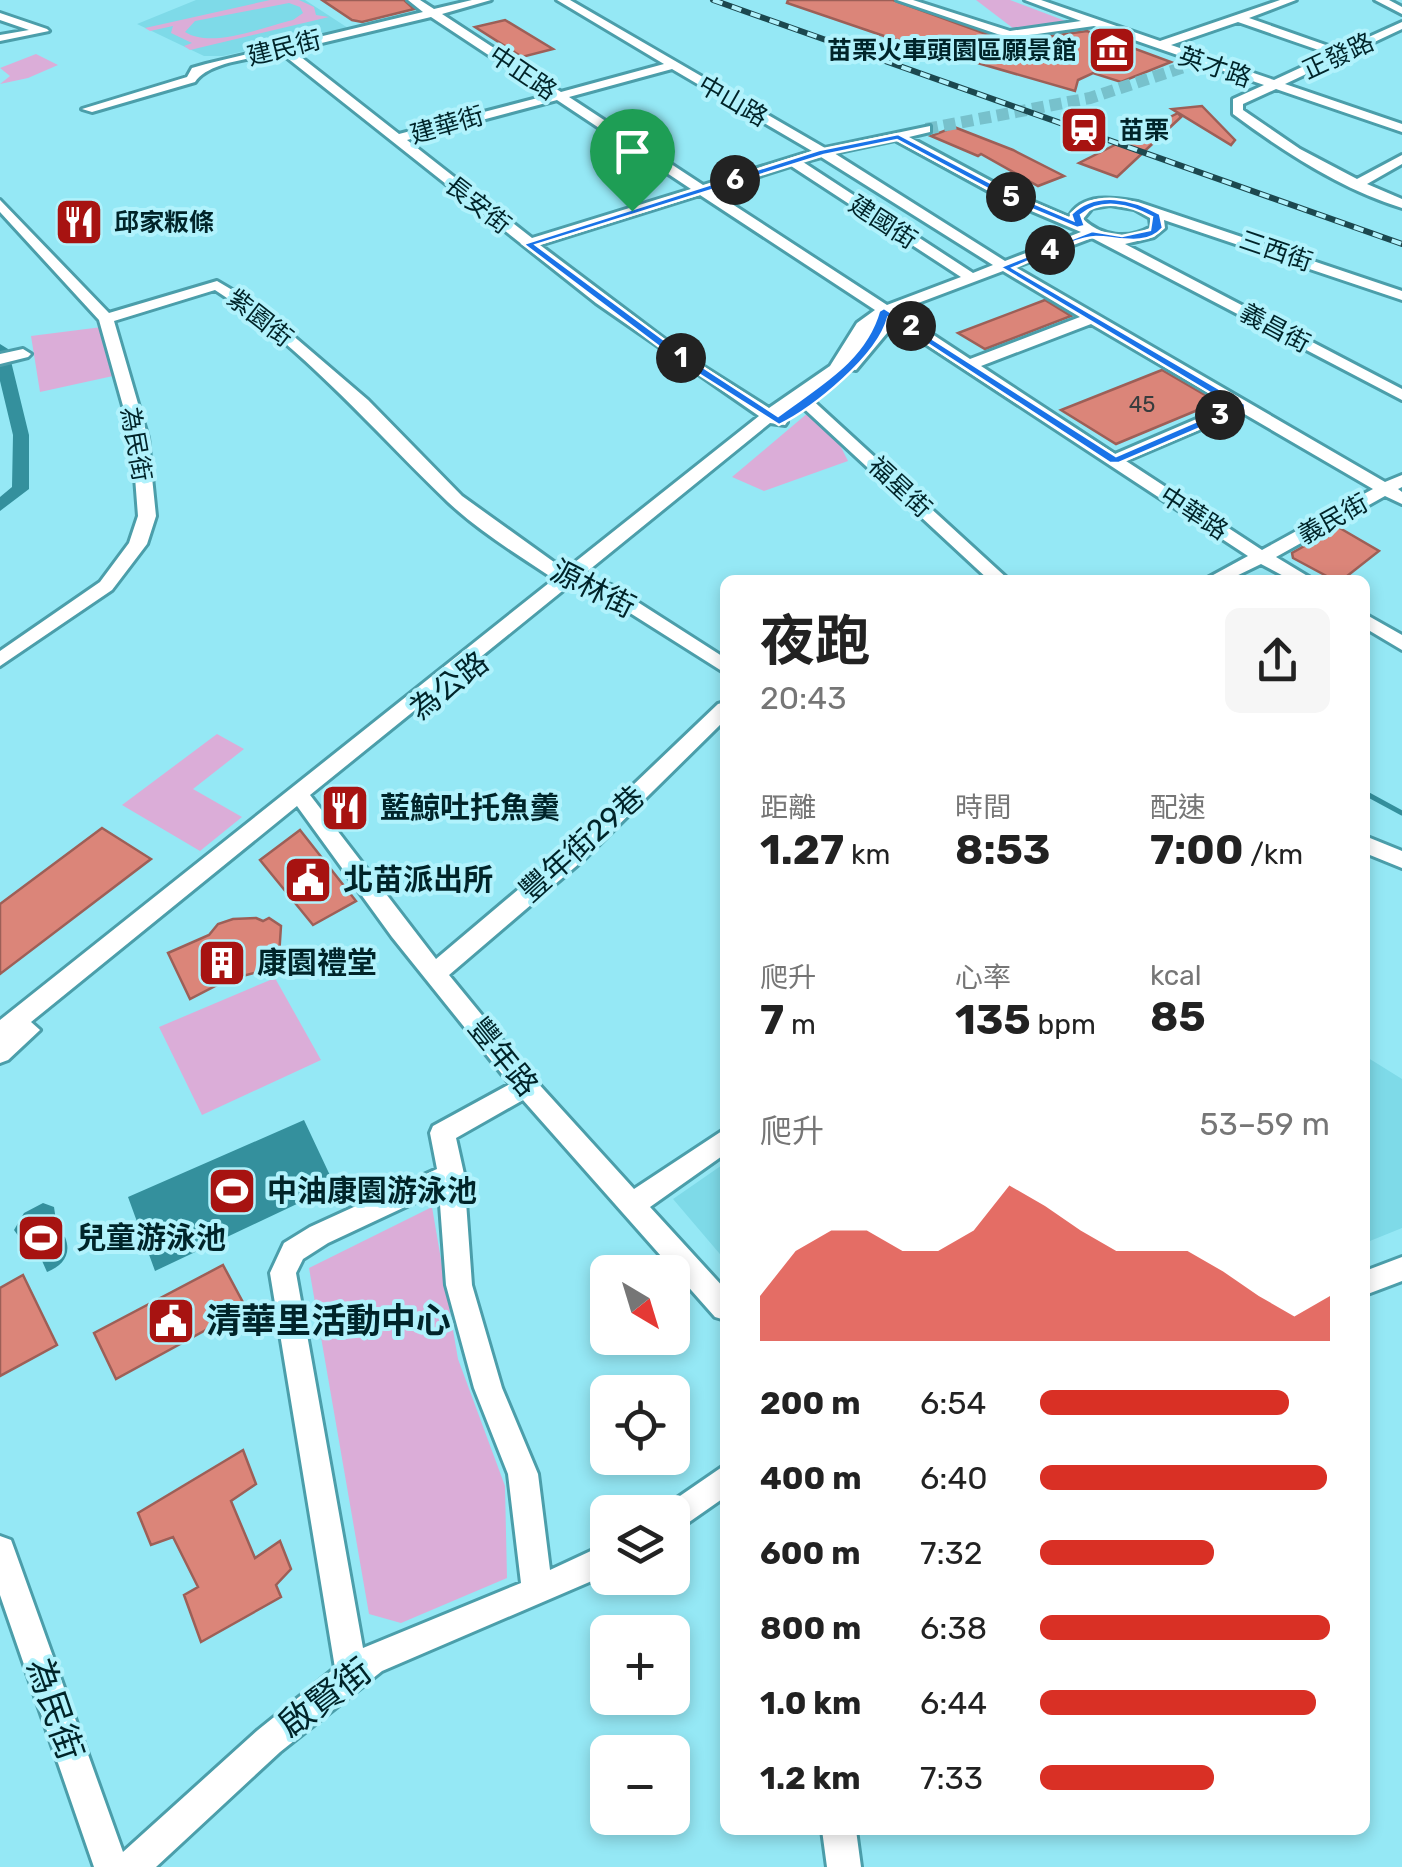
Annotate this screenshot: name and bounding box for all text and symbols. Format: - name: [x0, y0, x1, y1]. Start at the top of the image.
- museum icon: 苗栗火車頭園區願景館: [1086, 24, 1138, 76]
- street label: 建民街: [244, 25, 324, 71]
- street label: 正發路: [1298, 27, 1378, 85]
- place label: 苗栗火車頭園區願景館: [827, 36, 1077, 65]
- street label: 中正路: [484, 40, 562, 106]
- street label: 英才路: [1175, 41, 1255, 93]
- street label: 中山路: [693, 70, 773, 132]
- street label: 建華街: [407, 101, 487, 149]
- station icon: 苗栗: [1058, 104, 1110, 156]
- pin: [590, 109, 675, 212]
- place label: 苗栗: [1119, 116, 1169, 145]
- icon: arrive: [605, 124, 660, 179]
- pin: 6: [710, 155, 760, 205]
- text: 6: [726, 163, 744, 196]
- street label: 長安街: [440, 170, 516, 240]
- pin: 5: [986, 172, 1036, 222]
- text: 5: [1002, 180, 1020, 213]
- street label: 建國街: [844, 189, 922, 255]
- restaurant icon: 邱家粄條: [53, 196, 105, 248]
- place label: 邱家粄條: [114, 208, 214, 237]
- pin: 4: [1025, 225, 1075, 275]
- street label: 三西街: [1236, 225, 1316, 277]
- text: 4: [1040, 233, 1060, 266]
- street label: 紫園街: [222, 283, 298, 353]
- street label: 義昌街: [1235, 298, 1315, 358]
- pin: 2: [886, 301, 936, 351]
- text: 2: [902, 309, 920, 342]
- pin: 1: [656, 333, 706, 383]
- text: 1: [674, 341, 688, 374]
- pin: 3: [1195, 390, 1245, 440]
- house number: 45: [1129, 391, 1155, 418]
- text: 3: [1211, 398, 1229, 431]
- street label: 為民街: [115, 405, 157, 483]
- street label: 福星街: [863, 451, 937, 523]
- street label: 中華路: [1155, 480, 1233, 546]
- street label: 義民街: [1293, 488, 1373, 550]
- street label: 源林街: [545, 553, 641, 625]
- button: share: [1225, 608, 1330, 713]
- text: 夜跑: [760, 609, 870, 674]
- street label: 為公路: [402, 644, 496, 728]
- text: 20:43: [760, 679, 846, 717]
- street label: 豐年街29巷: [512, 779, 652, 909]
- restaurant icon: 藍鯨吐托魚羹: [319, 782, 371, 834]
- place label: 藍鯨吐托魚羹: [380, 790, 560, 826]
- text: 距離: [760, 791, 816, 824]
- text: 時間: [955, 791, 1011, 824]
- text: 配速: [1150, 791, 1206, 824]
- text: 1.27: [760, 825, 844, 875]
- text: 8:53: [955, 825, 1051, 875]
- text: 7:00: [1150, 825, 1243, 875]
- text: km: [844, 838, 890, 871]
- text: /km: [1243, 838, 1303, 871]
- public building icon: 北苗派出所: [282, 854, 334, 906]
- place label: 北苗派出所: [343, 862, 493, 898]
- building icon: 康園禮堂: [196, 937, 248, 989]
- place label: 康園禮堂: [257, 945, 377, 981]
- text: kcal: [1150, 959, 1201, 992]
- text: 爬升: [760, 961, 816, 994]
- text: 心率: [955, 961, 1011, 994]
- text: 85: [1150, 992, 1206, 1042]
- text: 7: [760, 995, 784, 1045]
- text: 135: [955, 995, 1031, 1045]
- text: m: [784, 1008, 816, 1041]
- text: bpm: [1031, 1008, 1096, 1041]
- street label: 豐年路: [461, 1011, 545, 1103]
- text: 53–59 m: [1199, 1105, 1330, 1143]
- text: 爬升: [760, 1112, 824, 1150]
- sports icon: 中油康園游泳池: [206, 1165, 258, 1217]
- place label: 中油康園游泳池: [267, 1173, 477, 1209]
- sports icon: 兒童游泳池: [15, 1212, 67, 1264]
- place label: 兒童游泳池: [76, 1220, 226, 1256]
- north arrow: [590, 1255, 690, 1355]
- map controls: [590, 1255, 690, 1835]
- public building icon: 清華里活動中心: [145, 1295, 197, 1347]
- place label: 清華里活動中心: [206, 1300, 451, 1342]
- button: locate: [590, 1375, 690, 1475]
- text: 200 m: [760, 1384, 860, 1422]
- text: 6:54: [920, 1384, 986, 1422]
- text: 400 m: [760, 1459, 862, 1497]
- text: 6:40: [920, 1459, 988, 1497]
- button: layers: [590, 1495, 690, 1595]
- text: 600 m: [760, 1534, 860, 1572]
- text: 7:32: [920, 1534, 983, 1572]
- text: 800 m: [760, 1609, 861, 1647]
- text: 6:38: [920, 1609, 987, 1647]
- button: +: [590, 1615, 690, 1715]
- street label: 啟賢街: [270, 1650, 380, 1746]
- street label: 為民街: [18, 1653, 92, 1765]
- text: 1.0 km: [760, 1684, 861, 1722]
- text: 6:44: [920, 1684, 987, 1722]
- button: −: [590, 1735, 690, 1835]
- text: 1.2 km: [760, 1759, 861, 1797]
- text: 7:33: [920, 1759, 983, 1797]

